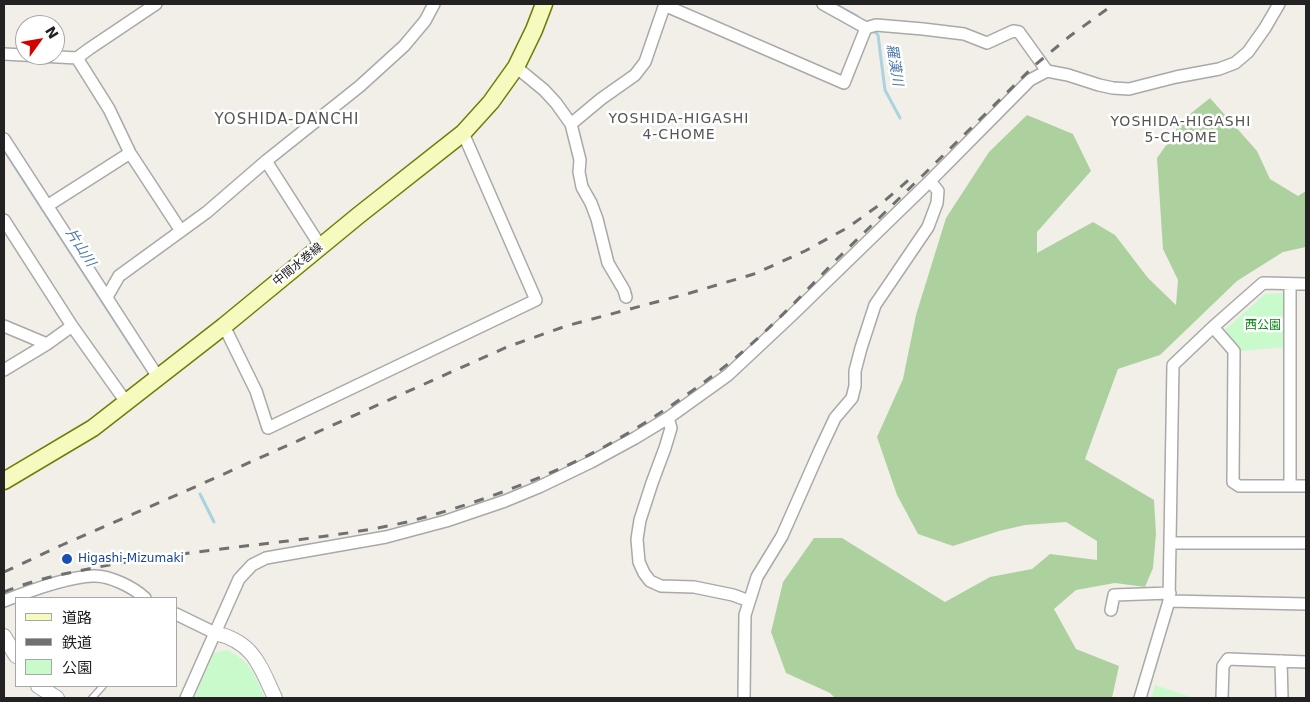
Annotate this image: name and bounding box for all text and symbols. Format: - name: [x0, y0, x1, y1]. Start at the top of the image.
- north arrow: [15, 15, 65, 65]
- text: N: [42, 23, 62, 42]
- water label: 羅漢川: [882, 43, 906, 87]
- district label: YOSHIDA-DANCHI: [213, 111, 361, 129]
- district label: YOSHIDA-HIGASHI 4-CHOME: [607, 111, 751, 144]
- district label: YOSHIDA-HIGASHI 5-CHOME: [1109, 114, 1253, 146]
- water label: 片山川: [62, 226, 98, 270]
- street label: 中間水巻線: [270, 241, 326, 289]
- park label: 西公園: [1245, 319, 1281, 333]
- marker: Higashi-Mizumaki: [60, 552, 74, 566]
- place label: Higashi-Mizumaki: [78, 552, 184, 566]
- legend: [15, 597, 178, 687]
- text: 道路: [62, 609, 92, 627]
- text: 鉄道: [62, 634, 92, 652]
- text: 公園: [62, 659, 92, 677]

